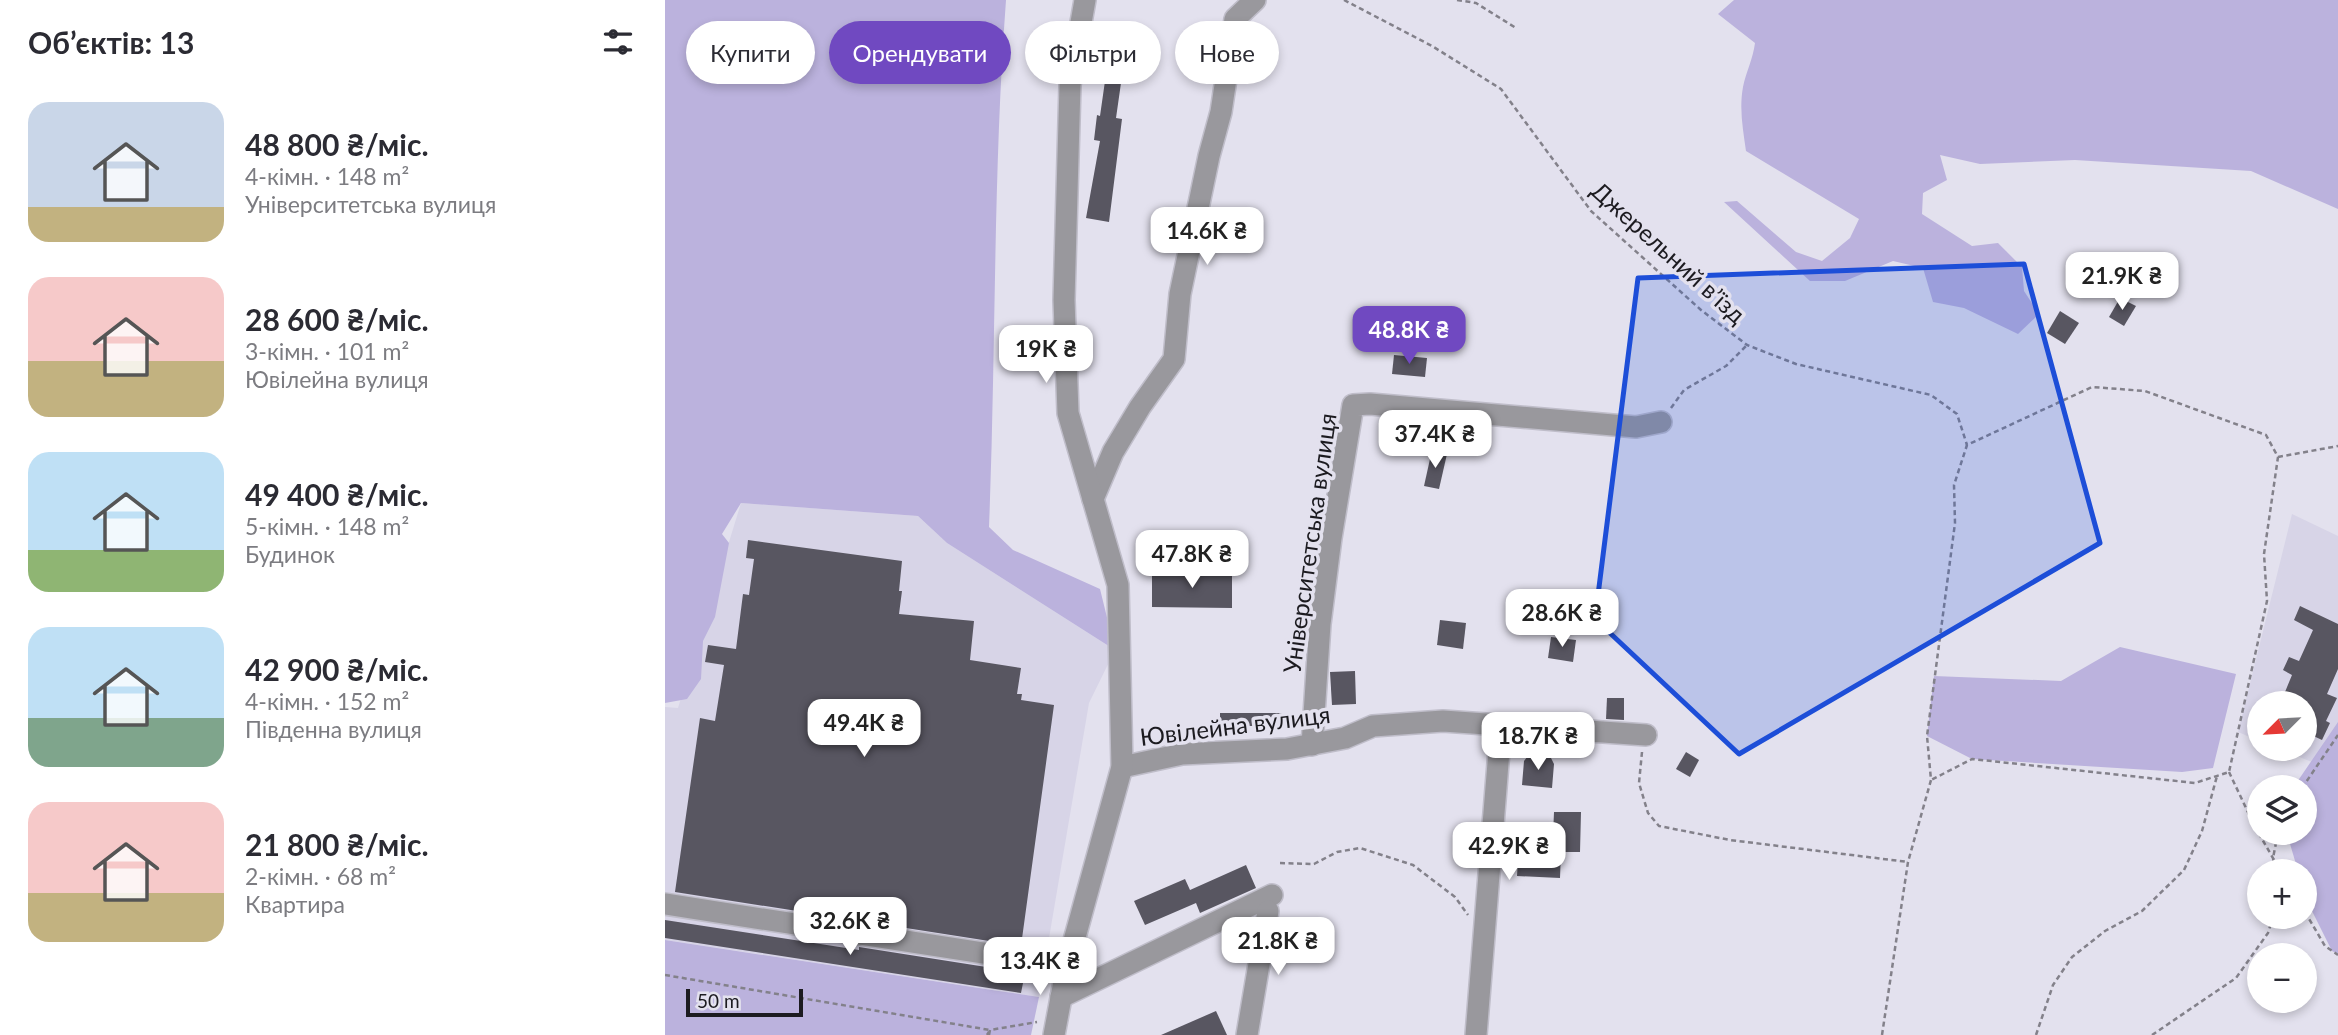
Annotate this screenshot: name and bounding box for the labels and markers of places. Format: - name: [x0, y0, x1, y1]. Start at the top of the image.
- pin: 14.6K ₴: [1142, 208, 1272, 267]
- pin: 21.9K ₴: [2057, 252, 2187, 312]
- pin: 48.8K ₴: [1344, 306, 1474, 366]
- pin: 19K ₴: [997, 326, 1095, 385]
- pin: 37.4K ₴: [1370, 410, 1500, 470]
- pin: 47.8K ₴: [1127, 530, 1257, 590]
- pin: 28.6K ₴: [1497, 590, 1627, 649]
- pin: 49.4K ₴: [799, 700, 929, 759]
- pin: 18.7K ₴: [1473, 712, 1603, 772]
- pin: 42.9K ₴: [1444, 822, 1574, 882]
- pin: 32.6K ₴: [785, 898, 915, 957]
- pin: 21.8K ₴: [1213, 918, 1343, 977]
- pin: 13.4K ₴: [975, 937, 1105, 997]

